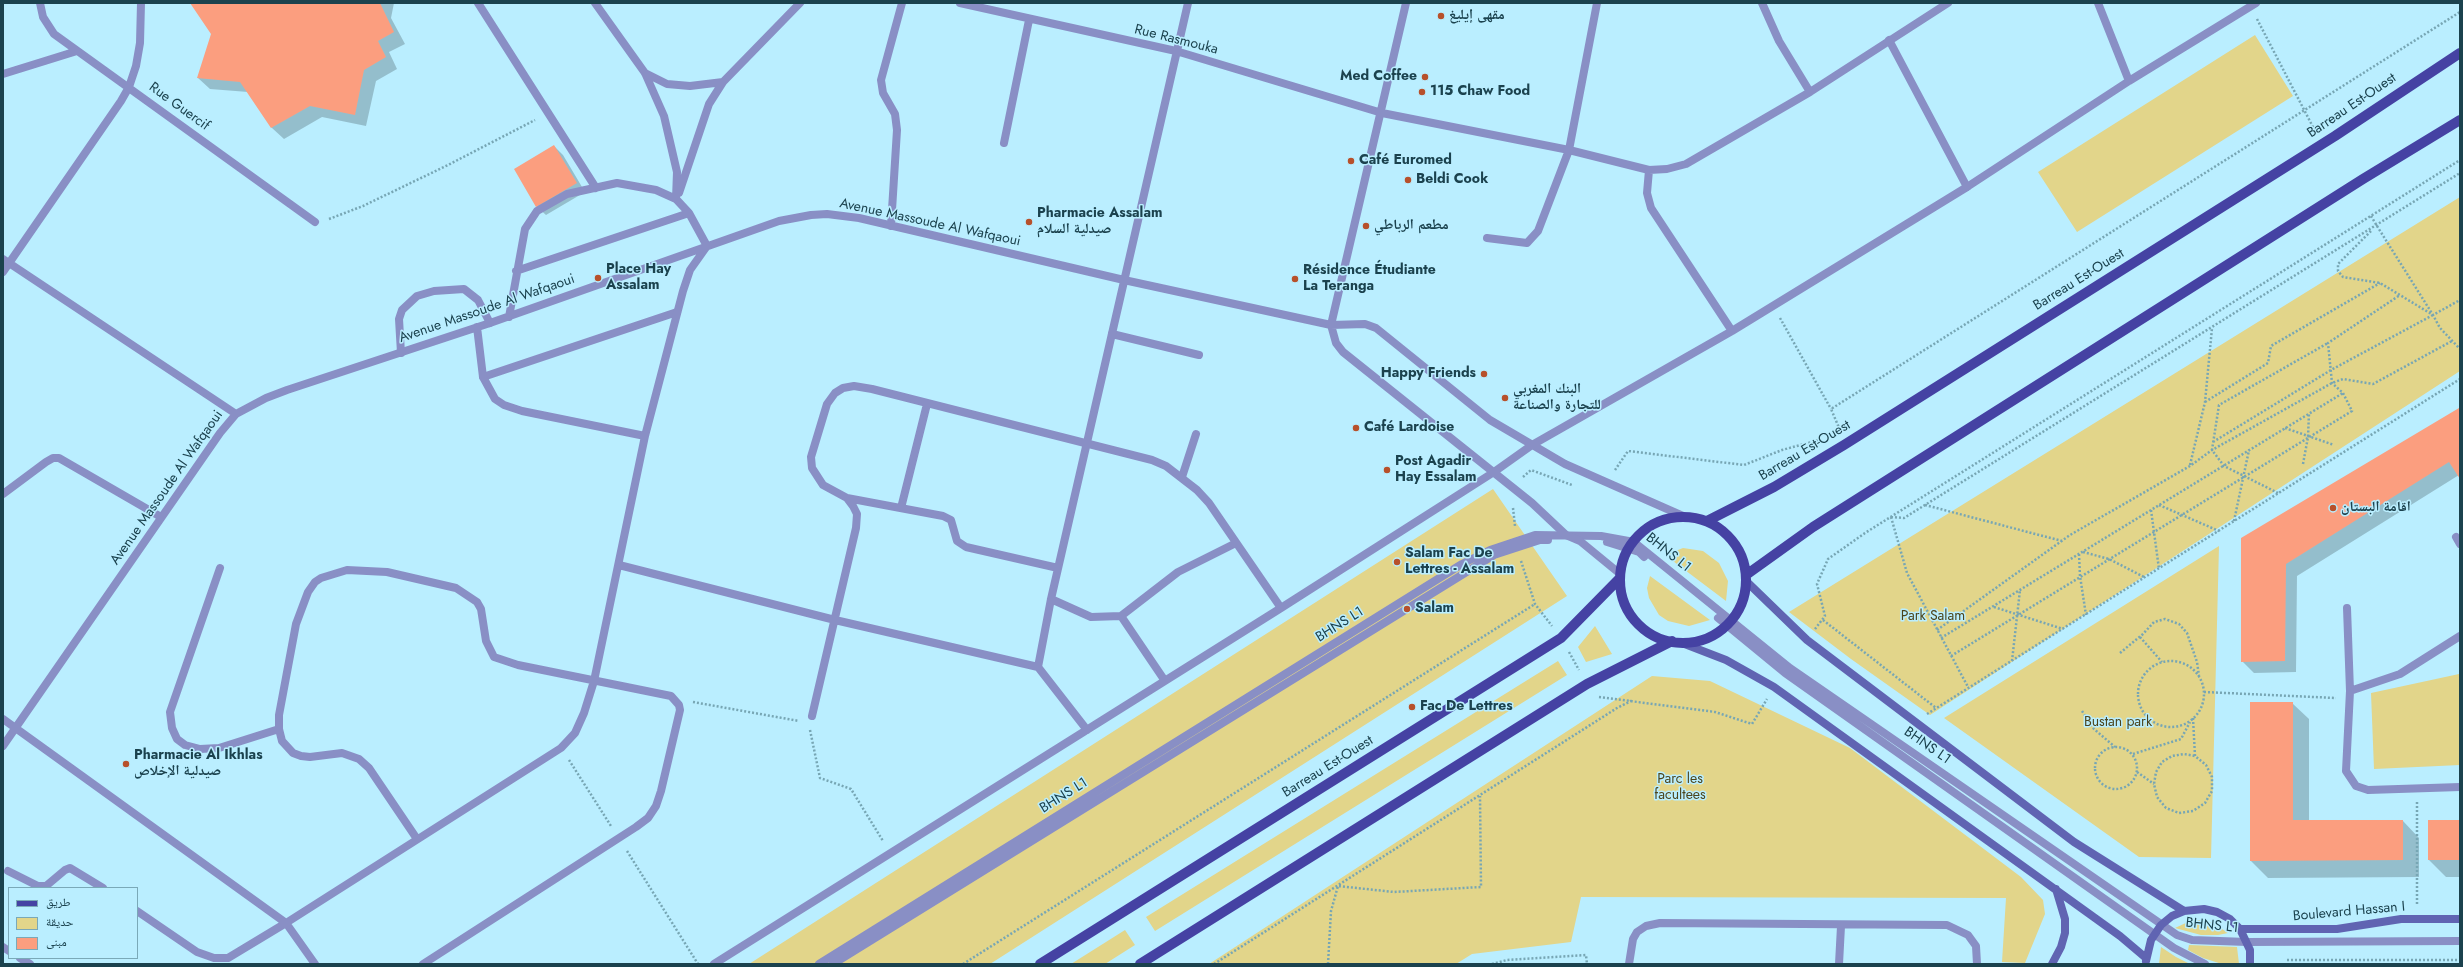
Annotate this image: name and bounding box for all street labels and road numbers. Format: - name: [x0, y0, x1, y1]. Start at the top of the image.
- street label: Rue Rasmouka: [1132, 21, 1220, 59]
- street label: Barreau Est-Ouest: [2304, 70, 2400, 142]
- street label: Rue Guercif: [145, 79, 213, 135]
- street label: Avenue Massoude Al Wafqaoui: [838, 196, 1022, 250]
- street label: Barreau Est-Ouest: [2031, 245, 2127, 315]
- street label: Avenue Massoude Al Wafqaoui: [397, 271, 577, 347]
- street label: Avenue Massoude Al Wafqaoui: [107, 408, 227, 568]
- street label: Barreau Est-Ouest: [1756, 417, 1854, 485]
- street label: BHNS L1: [1642, 530, 1694, 576]
- street label: BHNS L1: [1313, 604, 1367, 646]
- street label: BHNS L1: [1900, 724, 1954, 768]
- street label: Barreau Est-Ouest: [1280, 732, 1376, 802]
- street label: BHNS L1: [1037, 775, 1091, 817]
- street label: Boulevard Hassan I: [2292, 899, 2406, 925]
- street label: BHNS L1: [2185, 915, 2239, 937]

